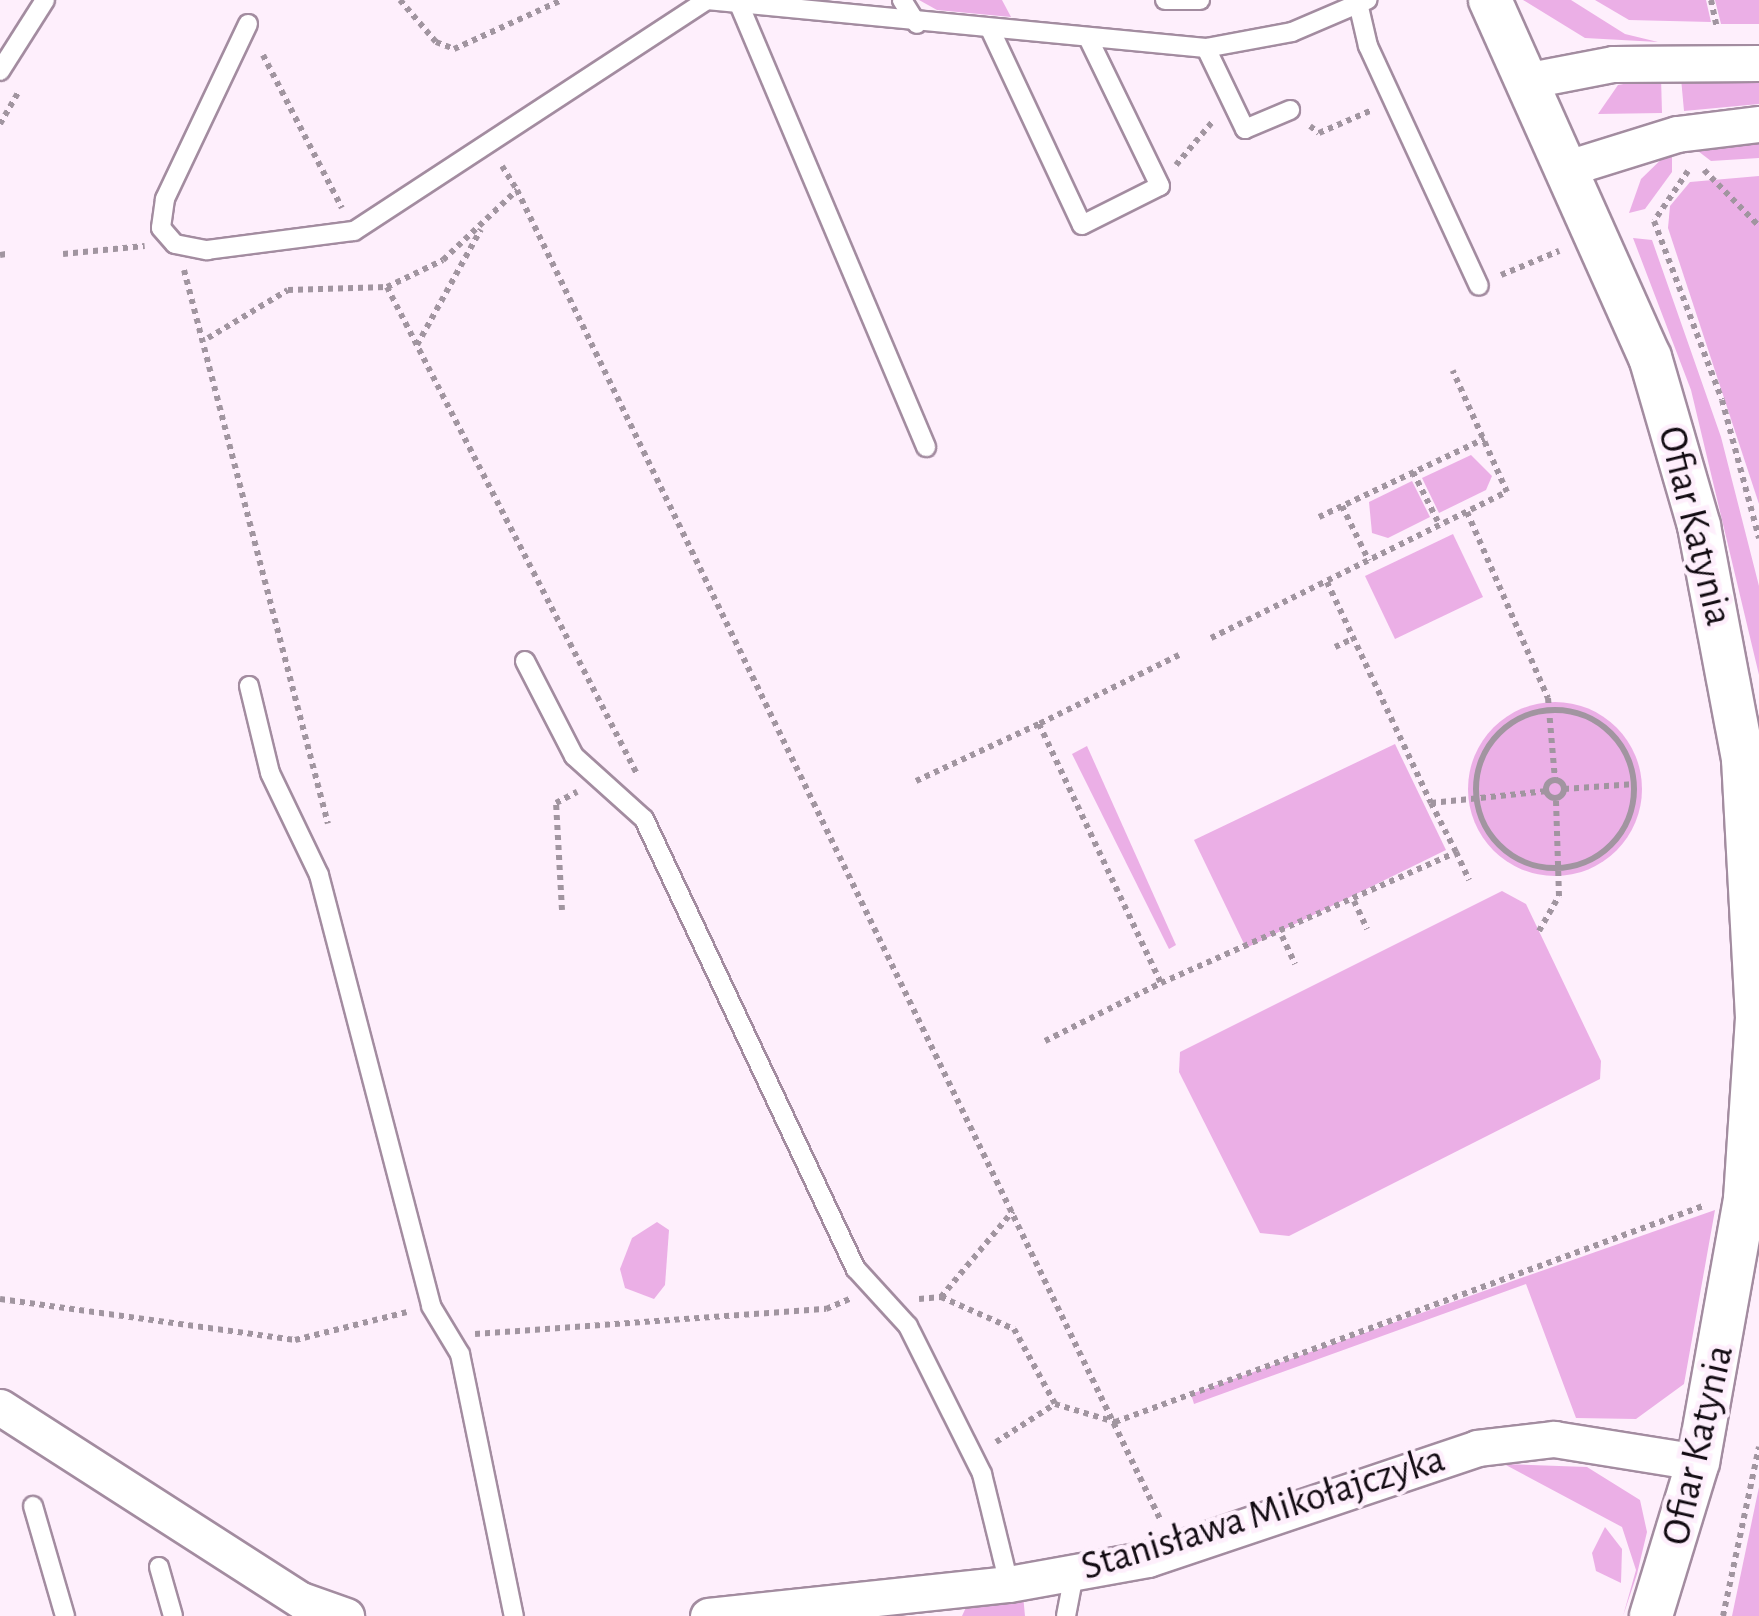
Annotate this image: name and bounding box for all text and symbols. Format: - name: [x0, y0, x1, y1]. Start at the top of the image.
- street label: Ofiar Katynia: [1647, 421, 1743, 631]
- street label: Ofiar Katynia: [1652, 1340, 1744, 1550]
- street label: Stanisława Mikołajczyka: [1076, 1435, 1450, 1591]

